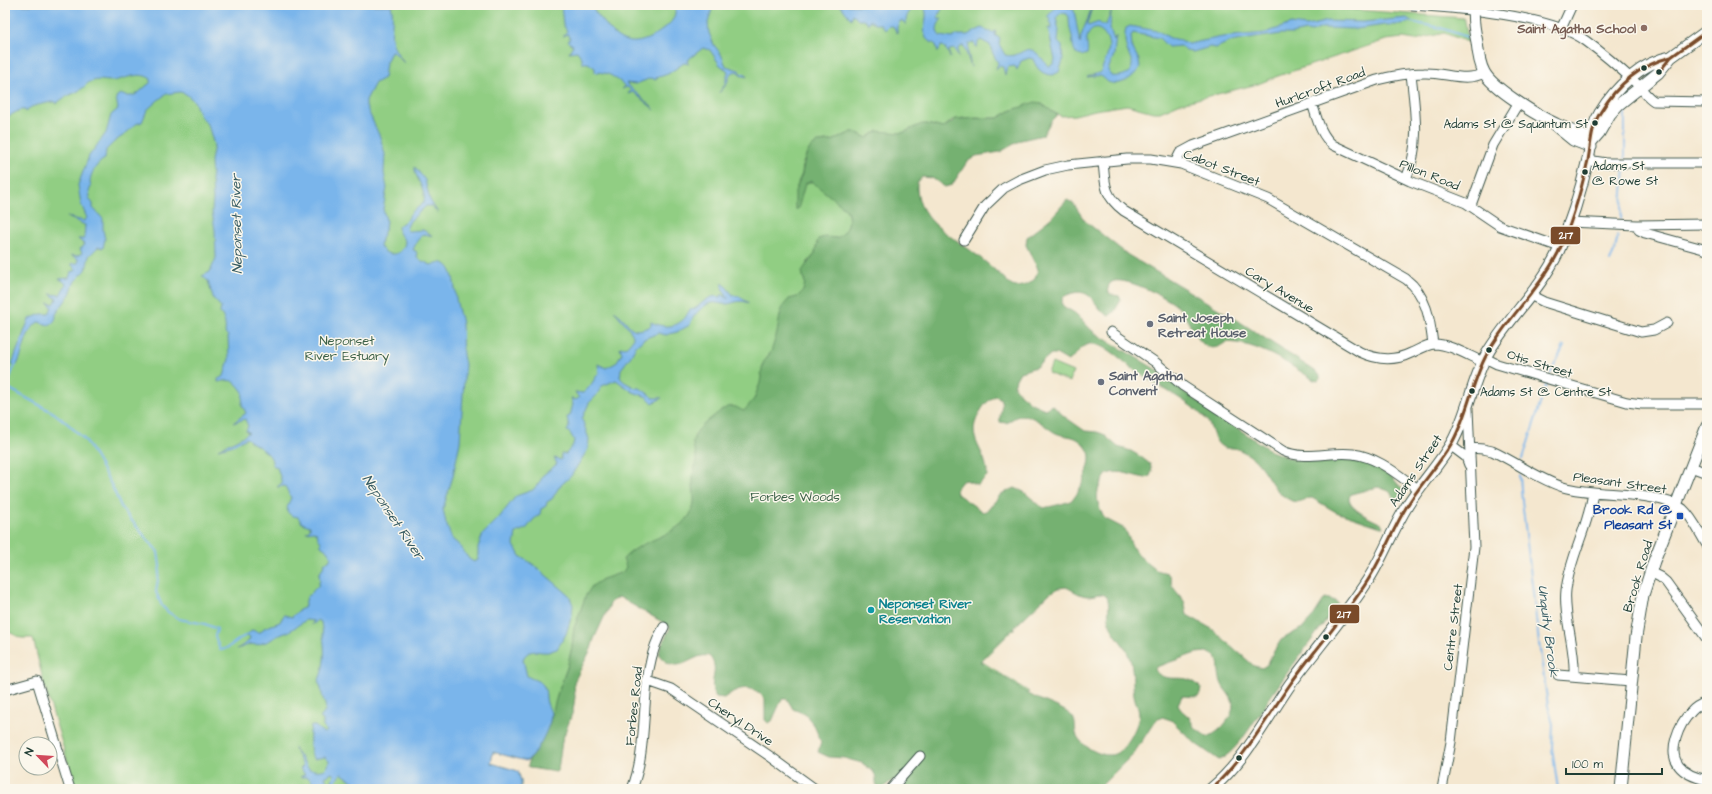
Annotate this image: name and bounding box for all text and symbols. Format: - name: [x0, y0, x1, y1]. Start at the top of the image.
- place label: Saint Agatha School: [1516, 20, 1636, 40]
- marker: Saint Agatha School: [1639, 23, 1649, 33]
- street label: Hurlcroft Road: [1273, 63, 1368, 113]
- unlabelled marker: [1639, 63, 1649, 73]
- unlabelled marker: [1654, 67, 1664, 77]
- place label: Adams St @ Squantum St: [1443, 116, 1588, 133]
- marker: Adams St @ Squantum St: [1590, 118, 1600, 128]
- street label: Cabot Street: [1181, 145, 1263, 191]
- street label: Pillon Road: [1397, 155, 1463, 195]
- place label: Adams St @ Rowe St: [1592, 158, 1658, 190]
- marker: Adams St @ Rowe St: [1580, 167, 1590, 177]
- water label: Neponset River: [226, 173, 248, 274]
- line badge: 217: [1550, 226, 1581, 245]
- text: 217: [1558, 228, 1573, 243]
- street label: Cary Avenue: [1241, 262, 1317, 318]
- place label: Saint Joseph Retreat House: [1157, 309, 1246, 342]
- marker: Saint Joseph Retreat House: [1145, 319, 1155, 329]
- park label: Neponset River Estuary: [305, 332, 389, 366]
- unlabelled marker: [1484, 345, 1494, 355]
- street label: Otis Street: [1505, 345, 1575, 383]
- place label: Saint Agatha Convent: [1108, 367, 1183, 400]
- marker: Saint Agatha Convent: [1096, 377, 1106, 387]
- place label: Adams St @ Centre St: [1480, 384, 1611, 401]
- marker: Adams St @ Centre St: [1467, 386, 1477, 396]
- street label: Adams Street: [1385, 430, 1447, 510]
- street label: Pleasant Street: [1572, 468, 1668, 499]
- water label: Neponset River: [357, 471, 430, 565]
- park label: Forbes Woods: [750, 488, 840, 506]
- place label: Brook Rd @ Pleasant St: [1593, 501, 1673, 534]
- marker: Brook Rd @ Pleasant St: [1675, 511, 1685, 521]
- street label: Brook Road: [1619, 538, 1657, 614]
- street label: Centre Street: [1439, 582, 1467, 672]
- water label: Unquity Brook: [1532, 584, 1564, 679]
- place label: Neponset River Reservation: [879, 595, 972, 628]
- line badge: 217: [1329, 604, 1360, 624]
- marker: Neponset River Reservation: [866, 605, 876, 615]
- text: 217: [1336, 607, 1351, 622]
- unlabelled marker: [1321, 632, 1331, 642]
- street label: Forbes Road: [621, 665, 647, 747]
- street label: Cheryl Drive: [704, 693, 777, 751]
- north arrow: [18, 736, 58, 776]
- text: N: [21, 746, 38, 758]
- scale bar: [1566, 750, 1662, 776]
- unlabelled marker: [1234, 753, 1244, 763]
- text: 100 m: [1572, 756, 1603, 773]

